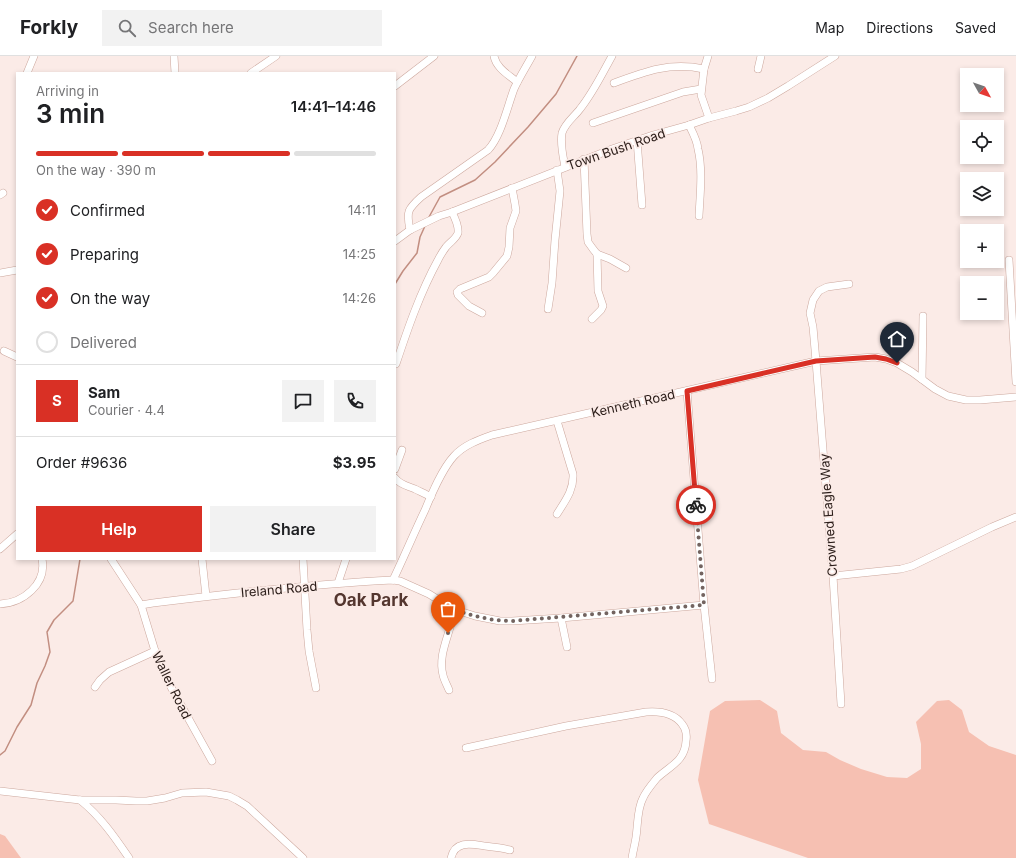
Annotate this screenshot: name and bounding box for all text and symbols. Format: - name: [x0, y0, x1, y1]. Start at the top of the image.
- search box: [102, 10, 382, 46]
- text: Forkly: [20, 16, 78, 39]
- icon: search: [116, 17, 138, 39]
- text: Search here: [148, 18, 234, 37]
- text: Map: [815, 19, 844, 36]
- text: Directions: [866, 19, 933, 36]
- text: Saved: [955, 19, 996, 36]
- north arrow: [960, 68, 1004, 112]
- map controls: [960, 68, 1004, 320]
- text: Arriving in: [36, 83, 99, 99]
- text: 14:41–14:46: [291, 97, 376, 116]
- text: 3 min: [36, 98, 105, 129]
- button: locate: [960, 120, 1004, 164]
- street label: Town Bush Road: [565, 125, 667, 173]
- text: On the way · 390 m: [36, 162, 156, 178]
- button: layers: [960, 172, 1004, 216]
- icon: check: [36, 199, 58, 221]
- text: Confirmed: [70, 201, 145, 220]
- text: 14:11: [348, 202, 376, 218]
- button: +: [960, 224, 1004, 268]
- icon: check: [36, 243, 58, 265]
- text: Preparing: [70, 245, 139, 264]
- text: 14:25: [343, 246, 376, 262]
- button: −: [960, 276, 1004, 320]
- icon: check: [36, 287, 58, 309]
- text: On the way: [70, 289, 150, 308]
- text: 14:26: [343, 290, 376, 306]
- pin: [880, 322, 914, 363]
- icon: home: [886, 328, 908, 350]
- text: Delivered: [70, 333, 137, 352]
- button: chat: [282, 380, 324, 422]
- button: phone: [334, 380, 376, 422]
- text: Sam: [88, 383, 120, 402]
- street label: Kenneth Road: [589, 386, 677, 420]
- text: S: [52, 391, 62, 410]
- text: Courier · 4.4: [88, 402, 165, 418]
- text: Order #9636: [36, 453, 127, 472]
- text: $3.95: [333, 453, 376, 472]
- street label: Crowned Eagle Way: [816, 453, 840, 577]
- courier: [676, 485, 716, 525]
- icon: bike: [685, 494, 707, 516]
- button: Help: [36, 506, 202, 552]
- button: Share: [210, 506, 376, 552]
- street label: Ireland Road: [240, 578, 318, 600]
- district label: Oak Park: [334, 590, 408, 610]
- pin: [431, 592, 465, 633]
- icon: bag: [437, 598, 459, 620]
- street label: Waller Road: [149, 649, 195, 721]

